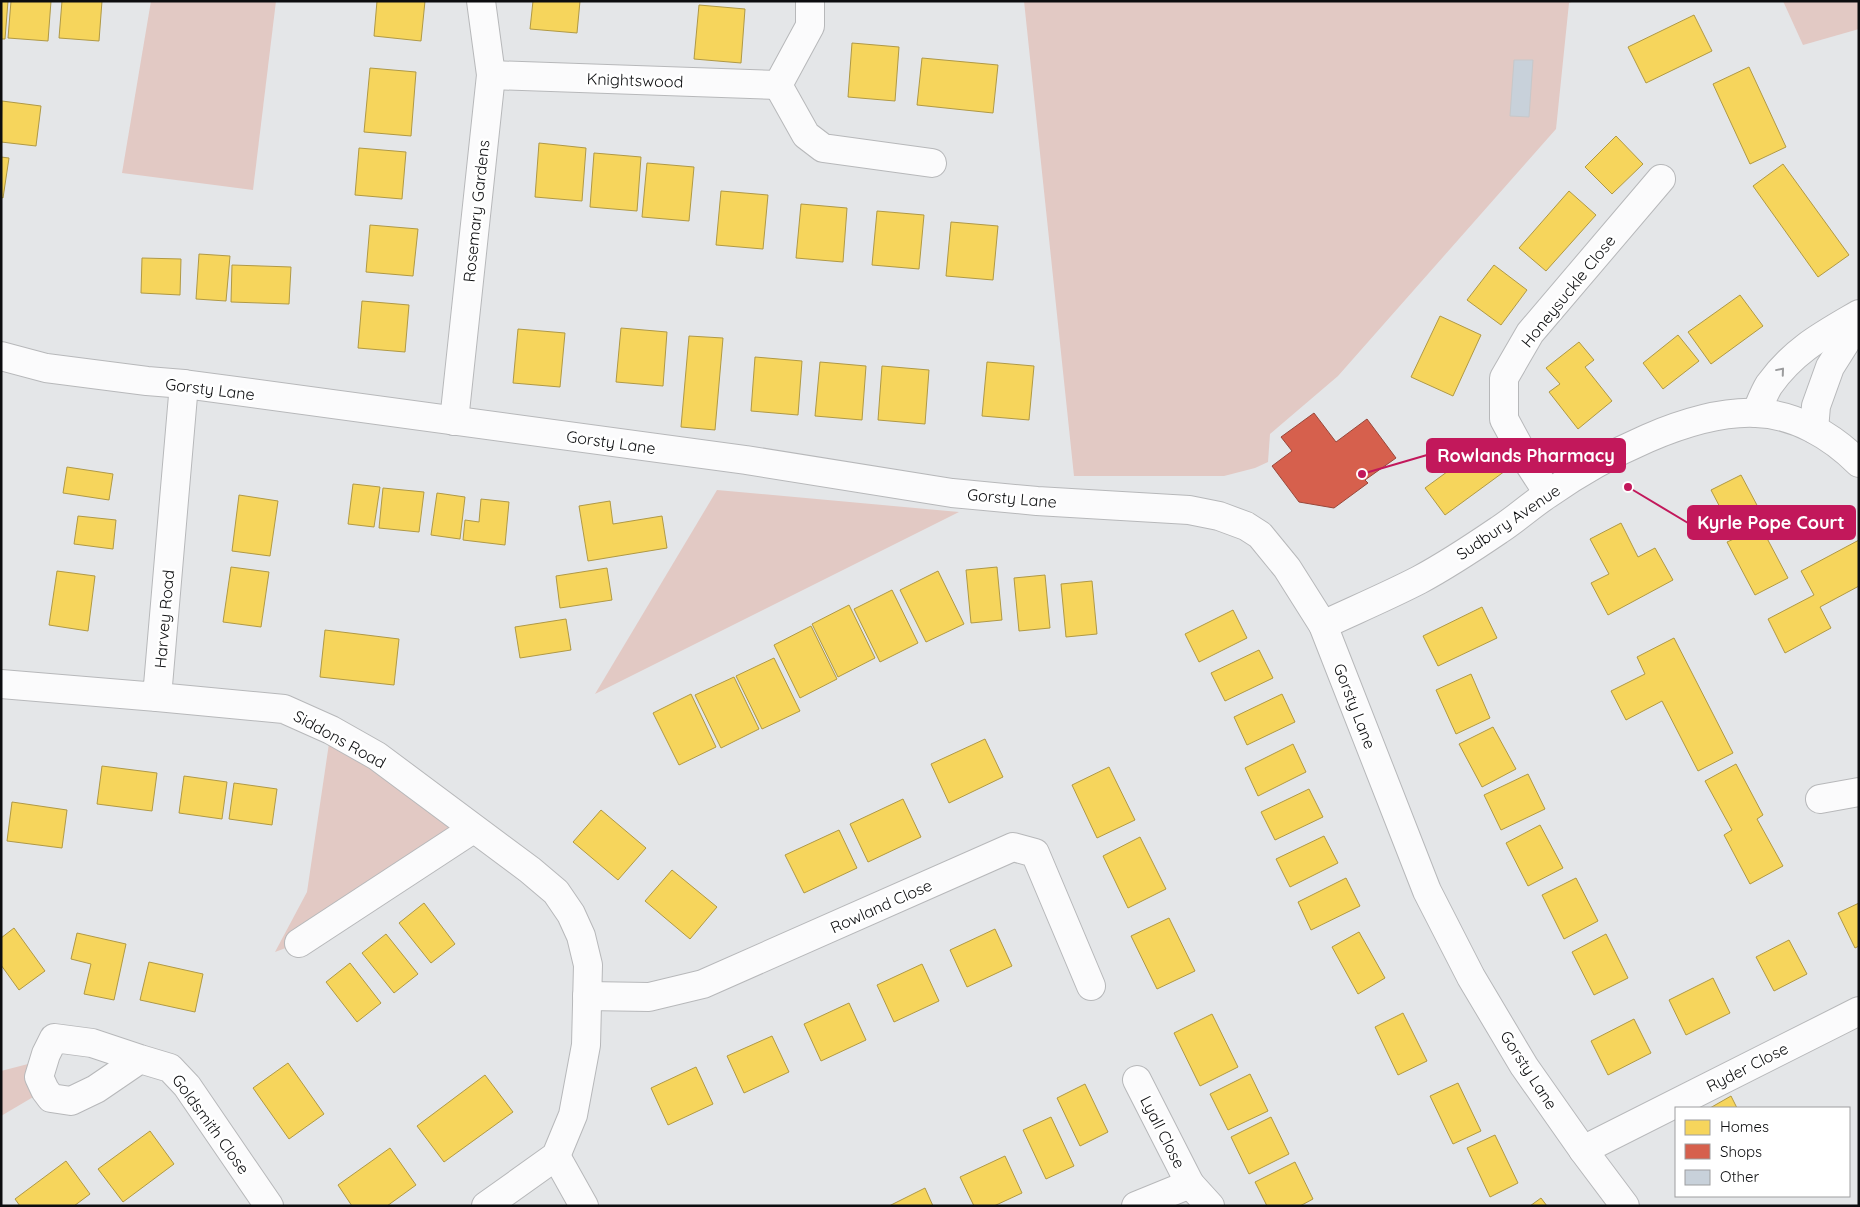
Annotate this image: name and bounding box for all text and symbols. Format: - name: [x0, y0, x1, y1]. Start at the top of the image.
- street label: Knightswood: [586, 68, 684, 92]
- street label: Rosemary Gardens: [459, 139, 493, 283]
- street label: Honeysuckle Close: [1517, 231, 1619, 351]
- one-way arrow: [1775, 368, 1784, 377]
- street label: Gorsty Lane: [164, 374, 256, 404]
- street label: Gorsty Lane: [565, 426, 657, 458]
- callout: Rowlands Pharmacy: [1427, 439, 1625, 472]
- text: Rowlands Pharmacy: [1437, 444, 1615, 467]
- street label: Sudbury Avenue: [1452, 480, 1564, 564]
- street label: Gorsty Lane: [966, 484, 1058, 512]
- callout: Kyrle Pope Court: [1688, 506, 1855, 539]
- text: Kyrle Pope Court: [1697, 511, 1845, 534]
- street label: Harvey Road: [150, 569, 178, 669]
- street label: Gorsty Lane: [1330, 660, 1380, 752]
- street label: Siddons Road: [290, 705, 390, 773]
- street label: Rowland Close: [827, 875, 935, 937]
- street label: Gorsty Lane: [1496, 1027, 1562, 1113]
- street label: Ryder Close: [1703, 1038, 1791, 1096]
- street label: Goldsmith Close: [168, 1070, 254, 1178]
- street label: Lyall Close: [1136, 1092, 1190, 1172]
- legend: [1675, 1107, 1850, 1197]
- text: Homes: [1720, 1117, 1769, 1136]
- text: Shops: [1720, 1142, 1762, 1161]
- text: Other: [1720, 1167, 1760, 1186]

